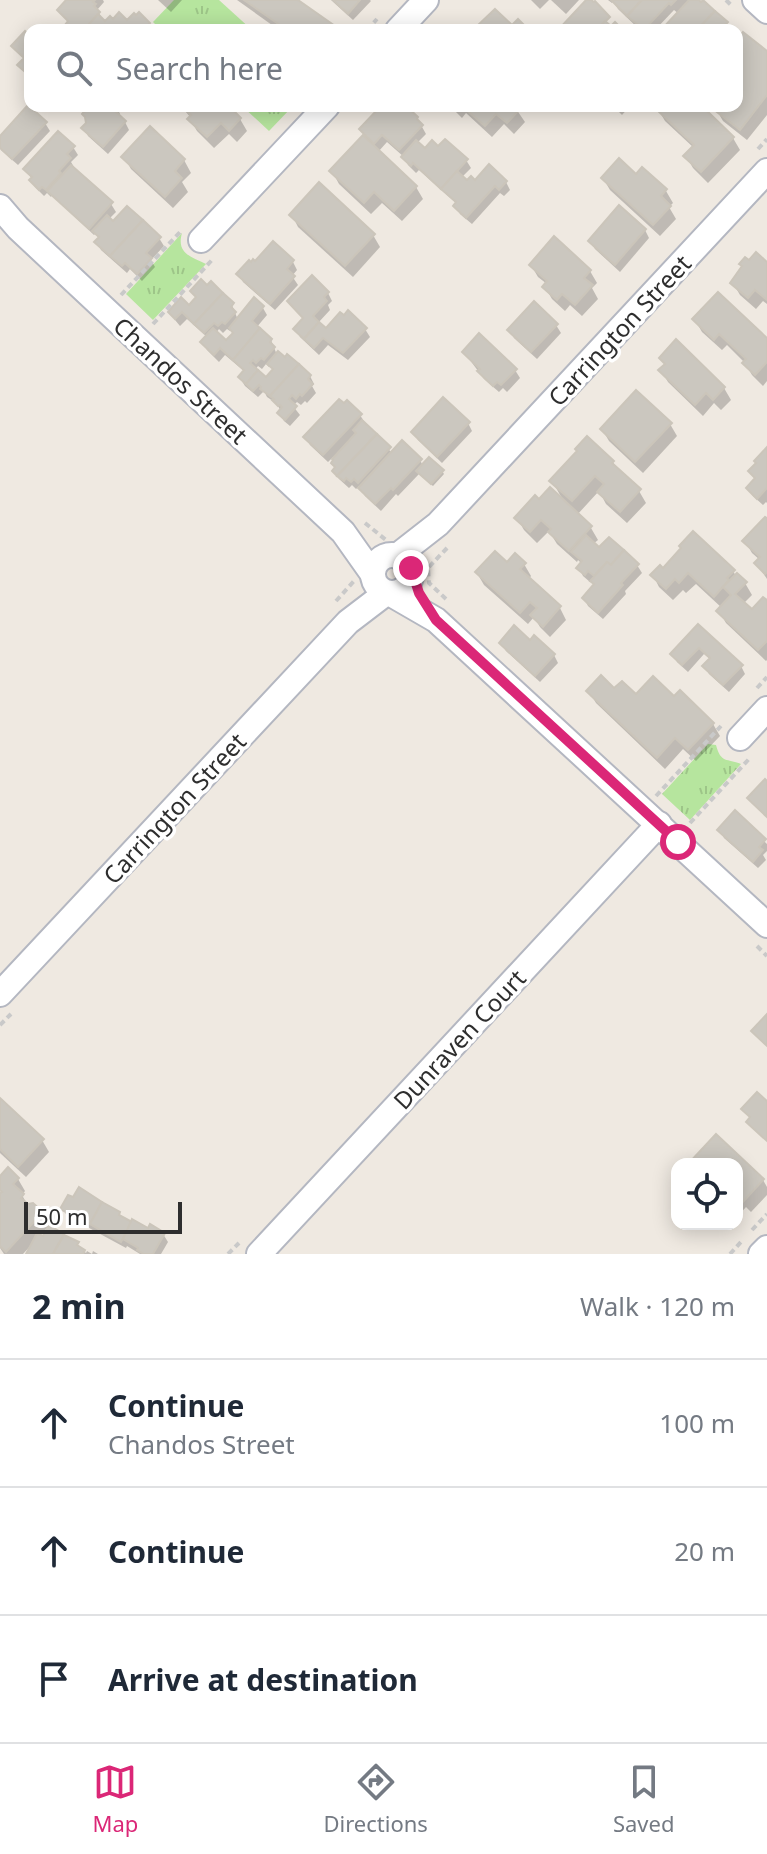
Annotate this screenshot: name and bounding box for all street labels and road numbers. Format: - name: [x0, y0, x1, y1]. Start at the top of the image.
- street label: Carrington Street: [540, 247, 698, 413]
- street label: Chandos Street: [107, 309, 256, 451]
- street label: Carrington Street: [95, 725, 253, 891]
- street label: Dunraven Court: [386, 962, 533, 1116]

